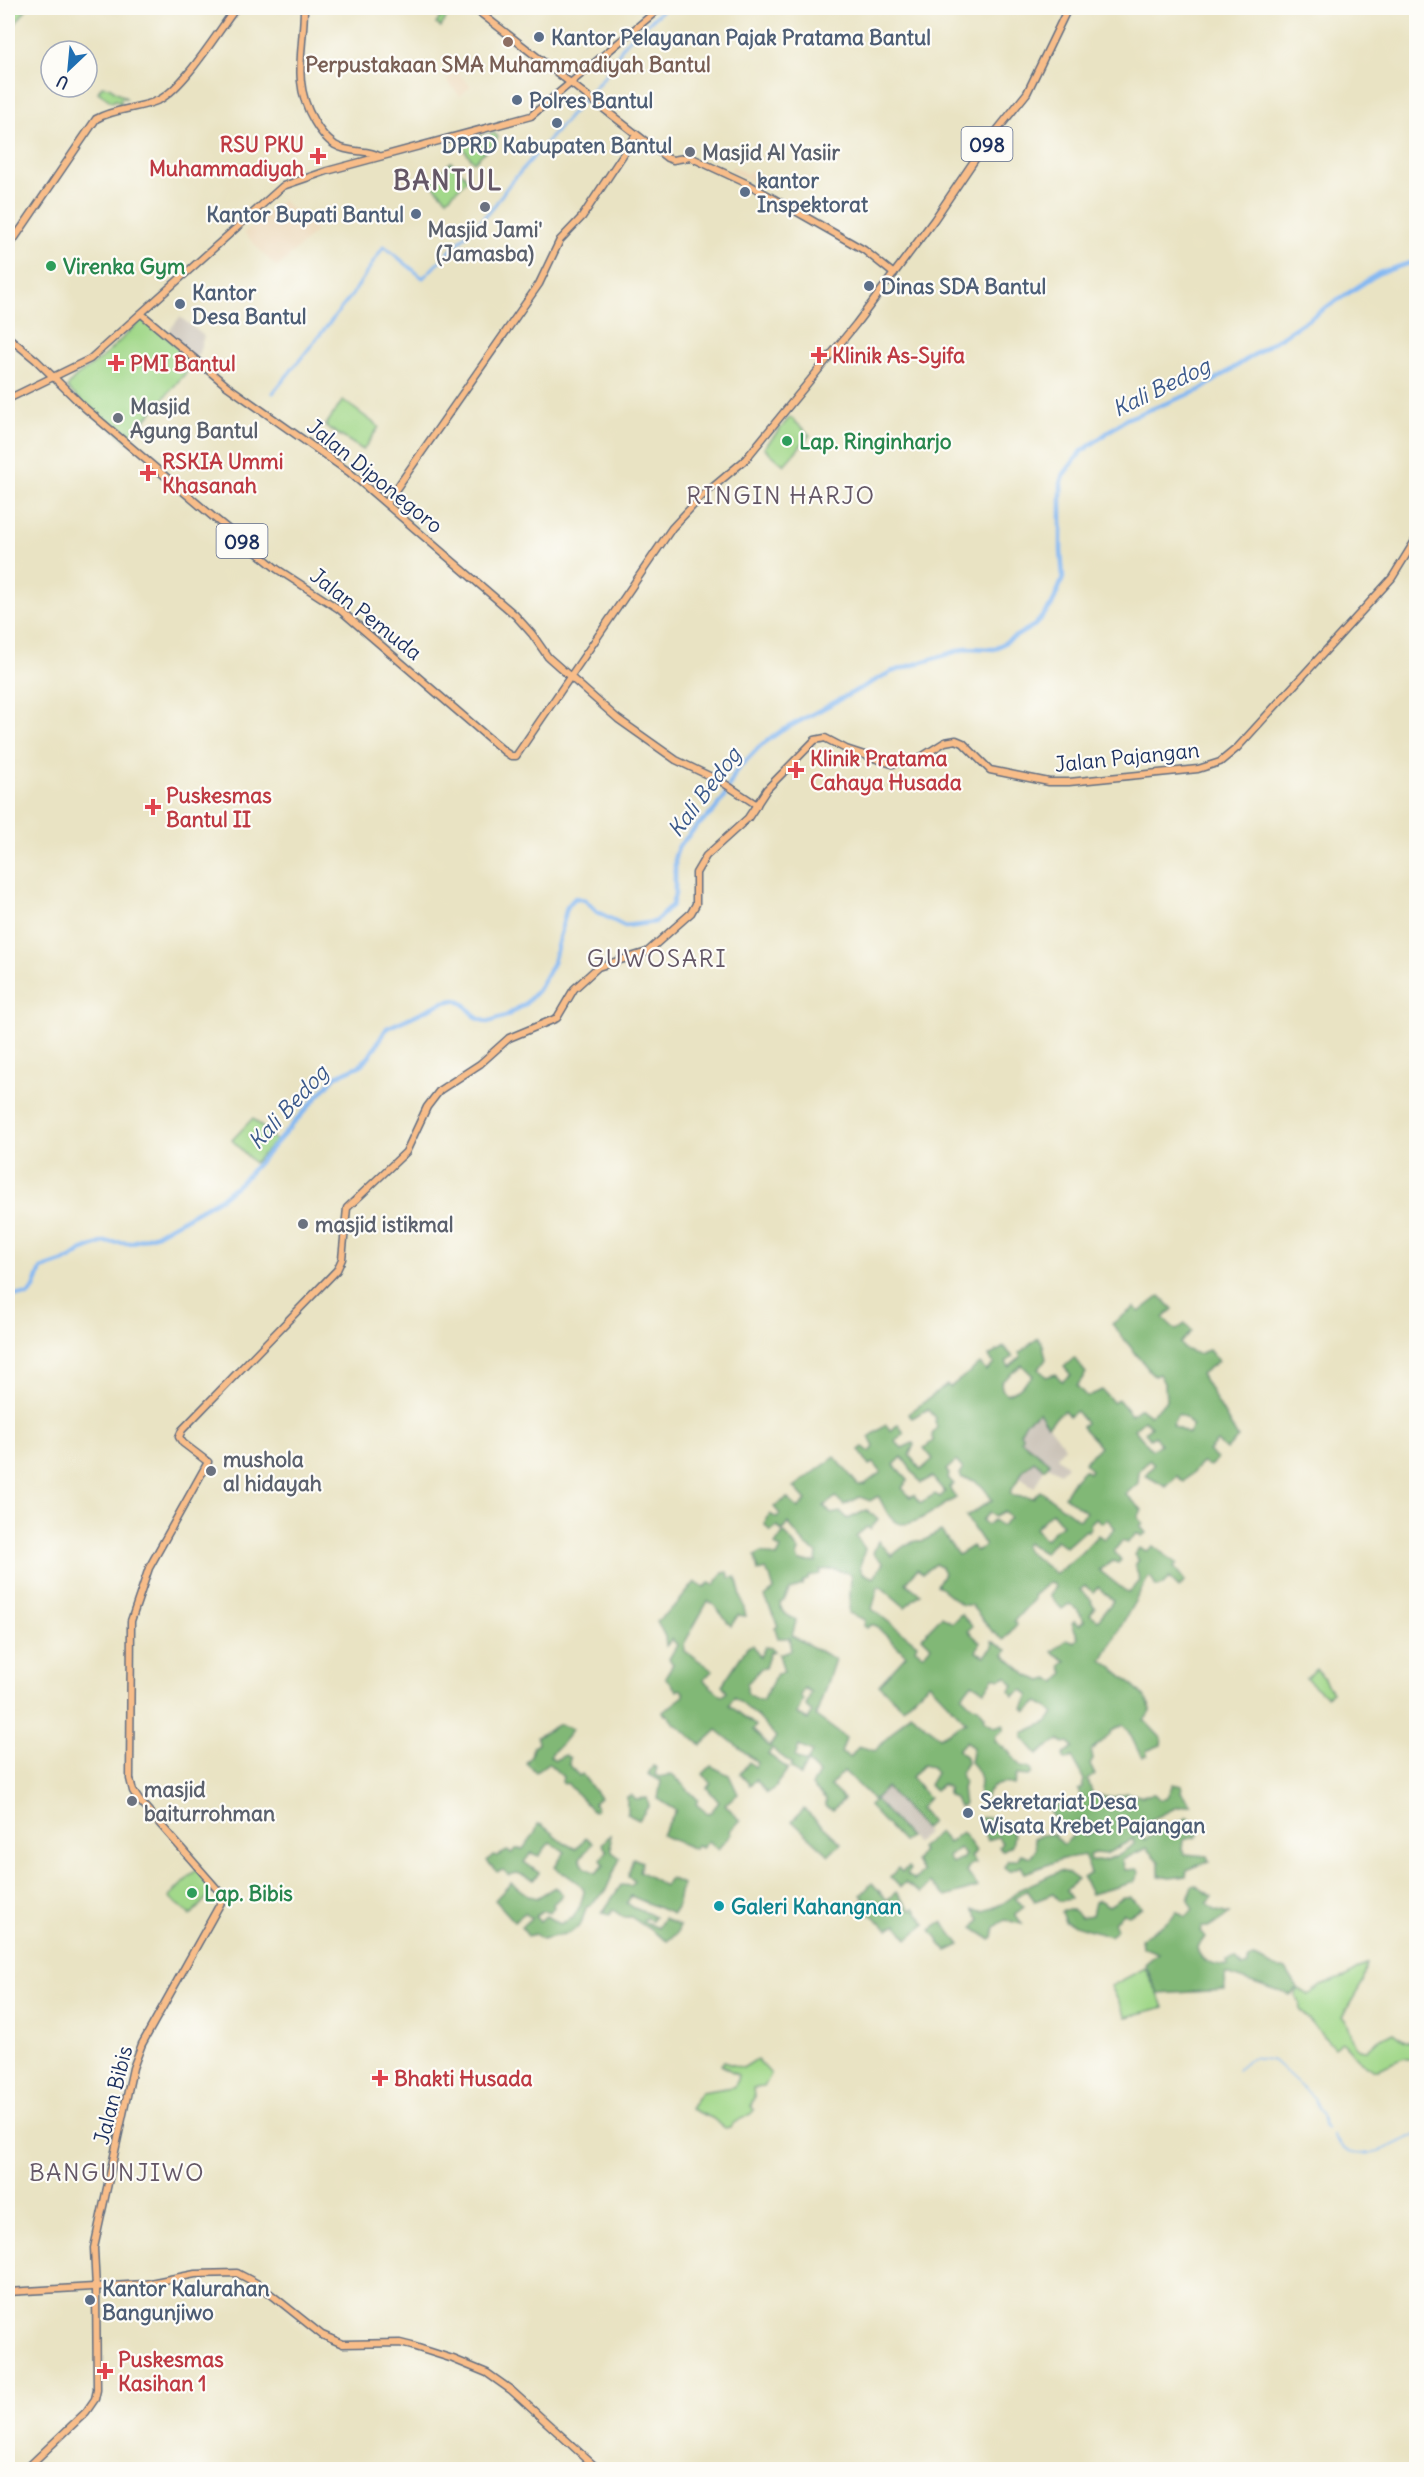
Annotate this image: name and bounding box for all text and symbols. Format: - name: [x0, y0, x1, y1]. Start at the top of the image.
- place label: Kantor Pelayanan Pajak Pratama Bantul: [551, 24, 931, 51]
- marker: Kantor Pelayanan Pajak Pratama Bantul: [532, 30, 546, 44]
- marker: Perpustakaan SMA Muhammadiyah Bantul: [501, 35, 515, 49]
- north arrow: [39, 39, 99, 99]
- place label: Perpustakaan SMA Muhammadiyah Bantul: [305, 51, 711, 78]
- text: U: [53, 71, 72, 94]
- place label: Polres Bantul: [529, 87, 653, 114]
- marker: Polres Bantul: [510, 93, 524, 107]
- marker: DPRD Kabupaten Bantul: [550, 116, 564, 130]
- road number: 098: [962, 127, 1012, 161]
- place label: RSU PKU Muhammadiyah: [149, 131, 304, 182]
- place label: DPRD Kabupaten Bantul: [442, 132, 672, 159]
- place label: Masjid Al Yasiir: [702, 139, 840, 166]
- marker: Masjid Al Yasiir: [683, 145, 697, 159]
- marker: RSU PKU Muhammadiyah: [309, 147, 327, 165]
- district label: BANTUL: [393, 163, 503, 197]
- place label: kantor Inspektorat: [757, 167, 869, 218]
- marker: kantor Inspektorat: [738, 185, 752, 199]
- marker: Masjid Jami' (Jamasba): [478, 200, 492, 214]
- place label: Kantor Bupati Bantul: [206, 201, 404, 228]
- marker: Kantor Bupati Bantul: [409, 207, 423, 221]
- place label: Masjid Jami' (Jamasba): [428, 216, 542, 267]
- place label: Virenka Gym: [63, 253, 186, 280]
- marker: Virenka Gym: [44, 259, 58, 273]
- place label: Dinas SDA Bantul: [881, 273, 1046, 300]
- place label: Kantor Desa Bantul: [192, 279, 307, 330]
- marker: Dinas SDA Bantul: [862, 279, 876, 293]
- marker: Kantor Desa Bantul: [173, 297, 187, 311]
- place label: Klinik As-Syifa: [832, 342, 965, 369]
- marker: Klinik As-Syifa: [810, 346, 828, 364]
- place label: PMI Bantul: [130, 350, 236, 377]
- water label: Kali Bedog: [1108, 351, 1216, 423]
- marker: PMI Bantul: [107, 354, 125, 372]
- place label: Masjid Agung Bantul: [130, 393, 258, 444]
- marker: Masjid Agung Bantul: [111, 411, 125, 425]
- street label: Jalan Diponegoro: [302, 413, 448, 539]
- place label: Lap. Ringinharjo: [799, 428, 952, 455]
- marker: Lap. Ringinharjo: [780, 434, 794, 448]
- place label: RSKIA Ummi Khasanah: [162, 448, 283, 499]
- marker: RSKIA Ummi Khasanah: [139, 464, 157, 482]
- district label: RINGIN HARJO: [686, 480, 876, 510]
- road number: 098: [216, 524, 268, 558]
- street label: Jalan Pemuda: [305, 562, 427, 666]
- street label: Jalan Pajangan: [1053, 736, 1201, 778]
- water label: Kali Bedog: [661, 740, 748, 842]
- place label: Klinik Pratama Cahaya Husada: [810, 745, 962, 796]
- marker: Klinik Pratama Cahaya Husada: [787, 761, 805, 779]
- place label: Puskesmas Bantul II: [166, 782, 272, 833]
- marker: Puskesmas Bantul II: [144, 798, 162, 816]
- district label: GUWOSARI: [587, 943, 727, 973]
- water label: Kali Bedog: [242, 1058, 335, 1155]
- place label: masjid istikmal: [315, 1211, 454, 1238]
- marker: masjid istikmal: [296, 1217, 310, 1231]
- place label: mushola al hidayah: [223, 1446, 322, 1497]
- marker: mushola al hidayah: [204, 1464, 218, 1478]
- place label: masjid baiturrohman: [144, 1776, 275, 1827]
- place label: Sekretariat Desa Wisata Krebet Pajangan: [980, 1788, 1205, 1839]
- marker: masjid baiturrohman: [125, 1794, 139, 1808]
- marker: Sekretariat Desa Wisata Krebet Pajangan: [961, 1806, 975, 1820]
- place label: Lap. Bibis: [204, 1880, 293, 1907]
- marker: Lap. Bibis: [185, 1886, 199, 1900]
- place label: Galeri Kahangnan: [731, 1893, 902, 1920]
- marker: Galeri Kahangnan: [712, 1899, 726, 1913]
- street label: Jalan Bibis: [88, 2043, 138, 2147]
- place label: Bhakti Husada: [394, 2065, 533, 2092]
- marker: Bhakti Husada: [371, 2069, 389, 2087]
- district label: BANGUNJIWO: [29, 2157, 205, 2187]
- place label: Kantor Kalurahan Bangunjiwo: [102, 2275, 270, 2326]
- marker: Kantor Kalurahan Bangunjiwo: [83, 2293, 97, 2307]
- place label: Puskesmas Kasihan 1: [118, 2346, 224, 2397]
- marker: Puskesmas Kasihan 1: [96, 2362, 114, 2380]

